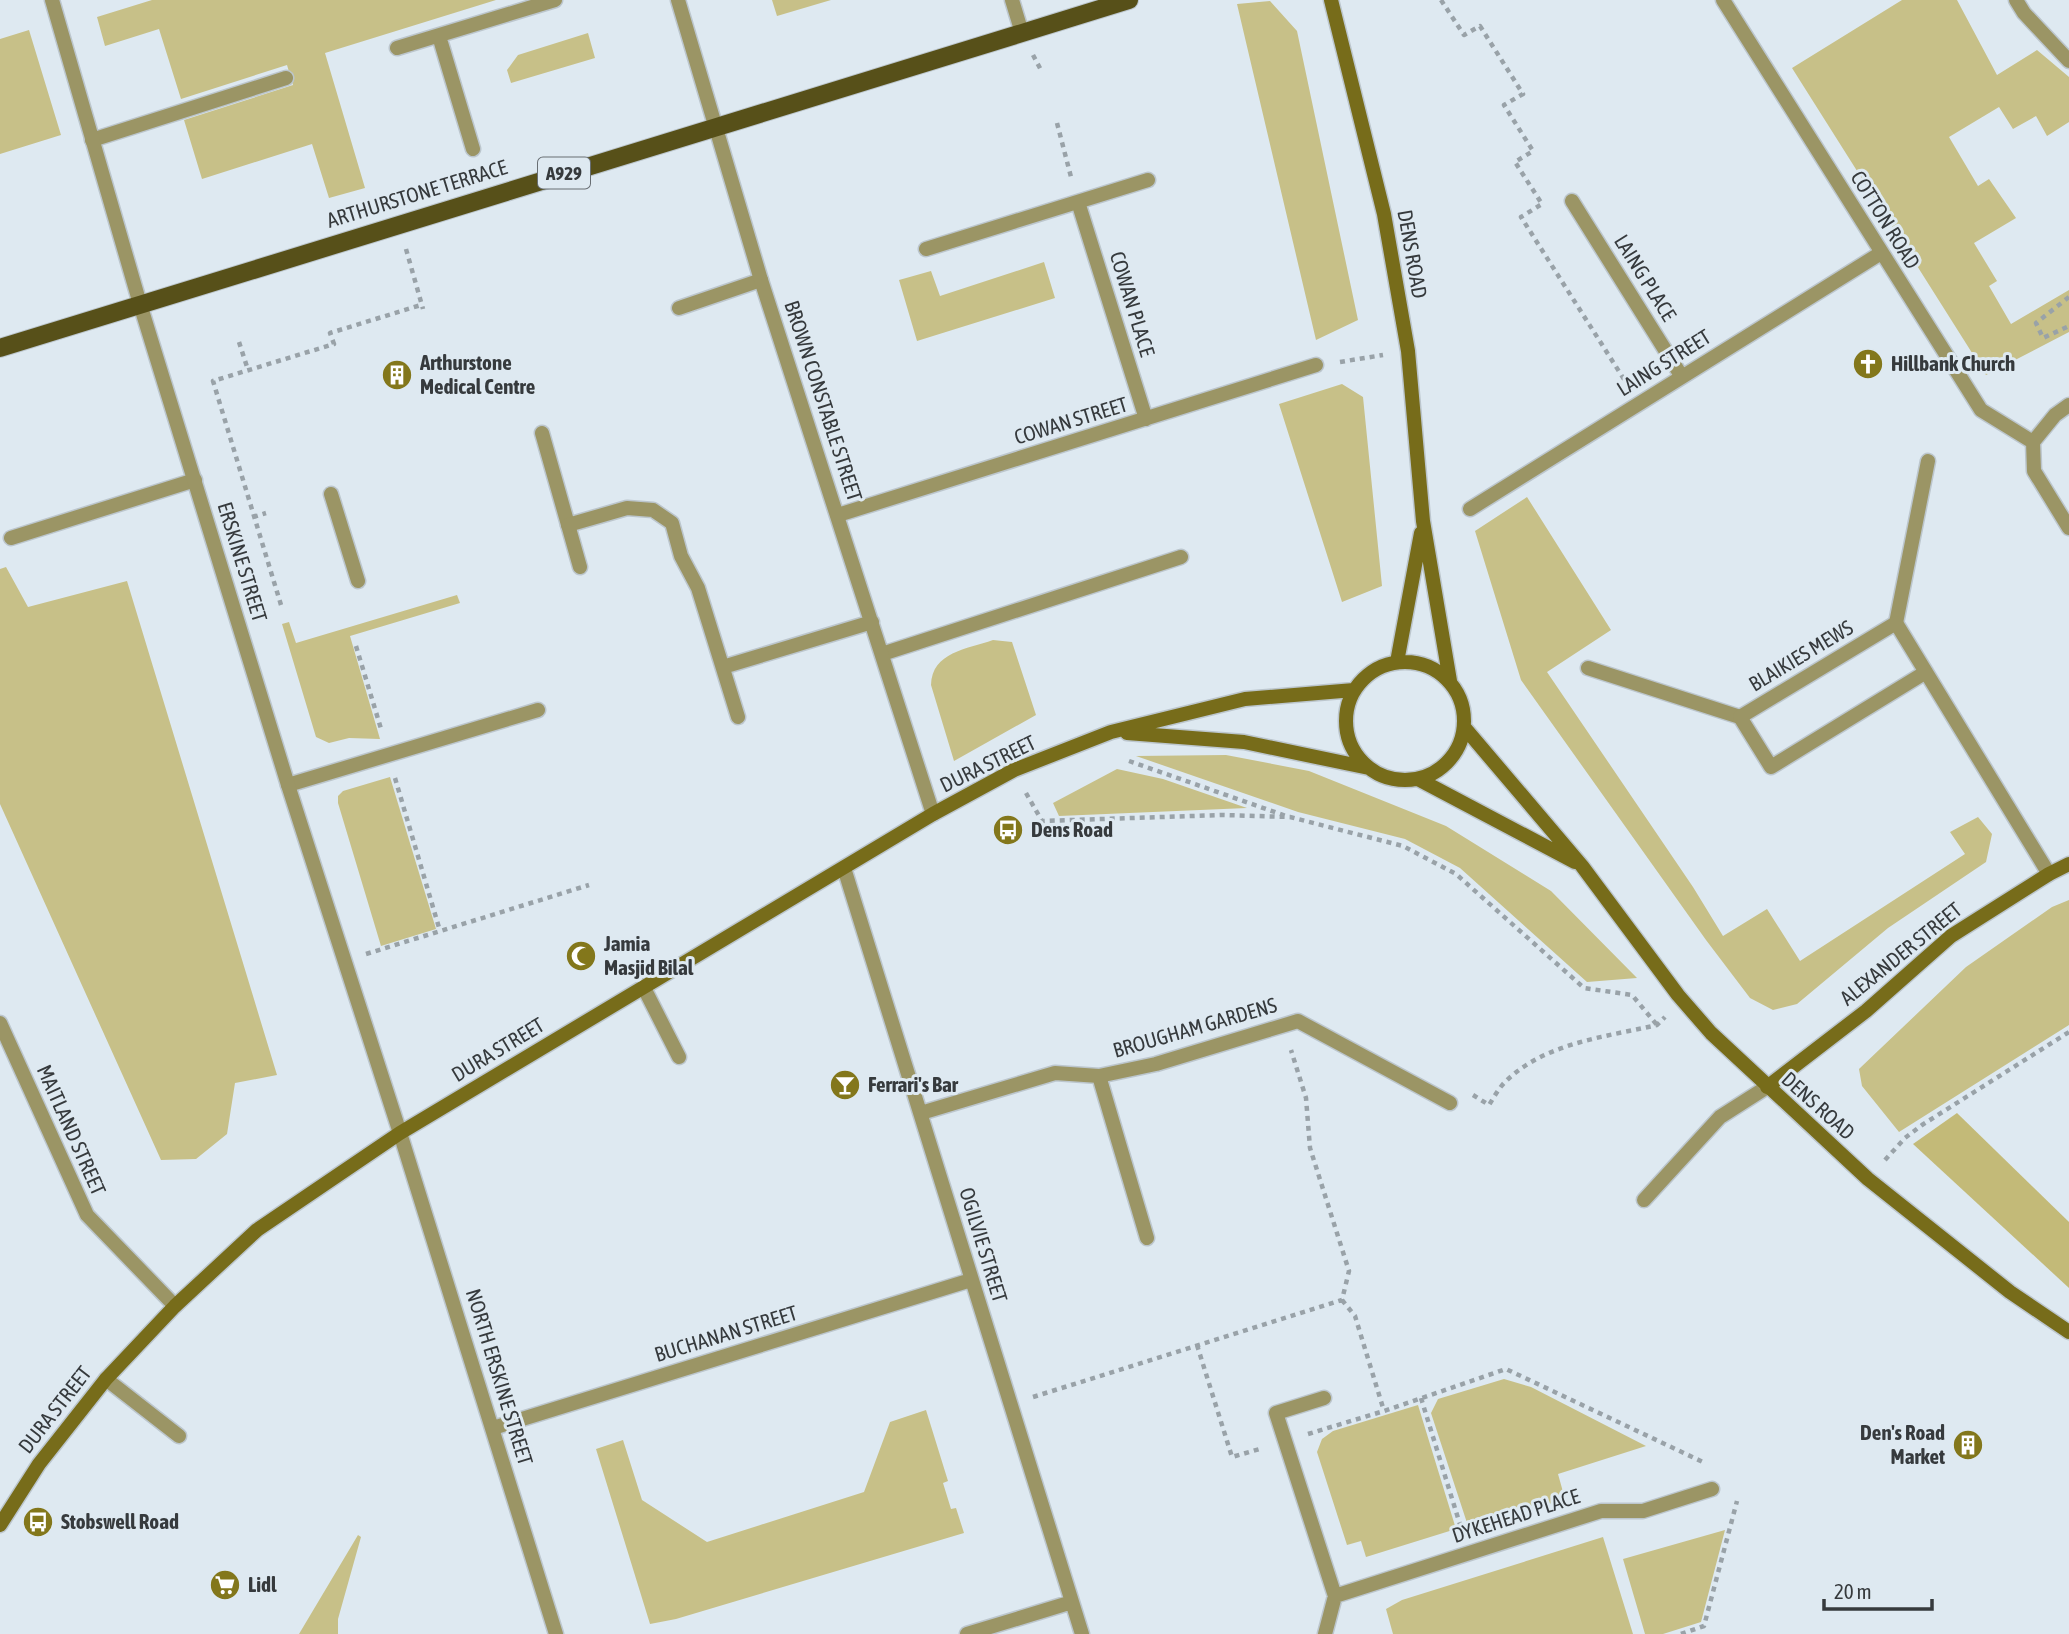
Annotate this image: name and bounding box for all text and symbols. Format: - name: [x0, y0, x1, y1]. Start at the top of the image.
- street label: ARTHURSTONE TERRACE: [324, 154, 510, 232]
- road number: A929: [538, 158, 590, 188]
- street label: COTTON ROAD: [1846, 166, 1925, 273]
- street label: DENS ROAD: [1393, 208, 1433, 300]
- street label: LAING PLACE: [1610, 230, 1682, 325]
- street label: COWAN PLACE: [1106, 248, 1160, 359]
- street label: BROWN CONSTABLE STREET: [780, 297, 868, 504]
- street label: LAING STREET: [1612, 324, 1715, 400]
- church icon: Hillbank Church: [1851, 347, 1885, 381]
- place label: Arthurstone Medical Centre: [419, 350, 535, 398]
- place label: Hillbank Church: [1891, 351, 2015, 375]
- building icon: Arthurstone Medical Centre: [380, 358, 414, 392]
- street label: COWAN STREET: [1011, 391, 1130, 449]
- street label: ERSKINE STREET: [213, 499, 273, 624]
- street label: BLAIKIES MEWS: [1744, 615, 1857, 696]
- street label: DURA STREET: [936, 730, 1039, 797]
- bus stop icon: Dens Road: [991, 813, 1025, 847]
- place label: Dens Road: [1031, 817, 1113, 841]
- street label: ALEXANDER STREET: [1835, 897, 1966, 1010]
- place label: Jamia Masjid Bilal: [603, 931, 694, 979]
- mosque icon: Jamia Masjid Bilal: [564, 939, 598, 973]
- street label: BROUGHAM GARDENS: [1110, 992, 1280, 1062]
- street label: DURA STREET: [447, 1012, 548, 1086]
- street label: MAITLAND STREET: [32, 1061, 111, 1198]
- street label: DENS ROAD: [1777, 1066, 1860, 1144]
- bar icon: Ferrari's Bar: [828, 1068, 862, 1102]
- place label: Ferrari's Bar: [868, 1072, 959, 1096]
- street label: OGILVIE STREET: [955, 1184, 1013, 1305]
- street label: NORTH ERSKINE STREET: [462, 1286, 538, 1468]
- street label: BUCHANAN STREET: [651, 1300, 800, 1366]
- street label: DURA STREET: [13, 1361, 96, 1458]
- place label: Den's Road Market: [1860, 1420, 1945, 1468]
- building icon: Den's Road Market: [1951, 1428, 1985, 1462]
- street label: DYKEHEAD PLACE: [1449, 1483, 1583, 1547]
- bus stop icon: Stobswell Road: [21, 1505, 55, 1539]
- place label: Stobswell Road: [61, 1509, 179, 1533]
- supermarket icon: Lidl: [208, 1568, 242, 1602]
- scale bar: [1824, 1568, 1932, 1612]
- place label: Lidl: [248, 1572, 277, 1596]
- text: 20 m: [1834, 1579, 1872, 1603]

